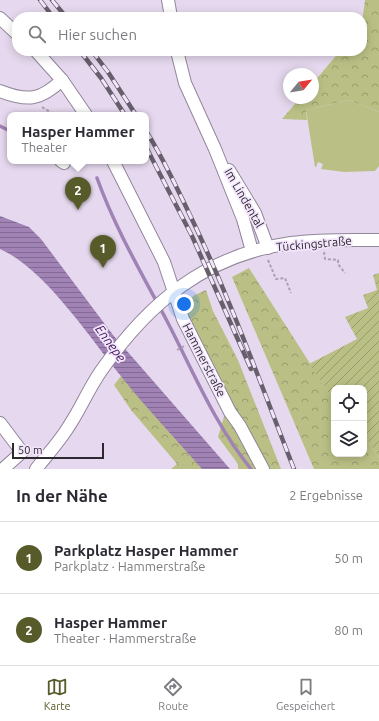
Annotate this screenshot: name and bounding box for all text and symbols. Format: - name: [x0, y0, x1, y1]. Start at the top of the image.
- search box: [12, 12, 367, 56]
- icon: search: [26, 23, 48, 45]
- text: Hier suchen: [58, 26, 137, 43]
- north arrow: [283, 68, 319, 104]
- popup: [7, 112, 149, 164]
- text: Hasper Hammer: [21, 123, 135, 140]
- text: Theater: [21, 140, 67, 154]
- street label: Im Lindental: [222, 166, 267, 230]
- pin: 2: [65, 177, 91, 210]
- street label: Tückingstraße: [276, 234, 352, 253]
- pin: 1: [90, 235, 116, 268]
- your location: [174, 294, 194, 314]
- street label: Hammerstraße: [180, 321, 229, 399]
- water label: Ennepe: [93, 322, 129, 364]
- map controls: [331, 385, 367, 457]
- button: locate: [331, 385, 367, 421]
- button: layers: [331, 421, 367, 457]
- scale bar: [12, 441, 104, 460]
- text: 50 m: [18, 444, 42, 456]
- text: In der Nähe: [16, 486, 108, 505]
- text: 2 Ergebnisse: [289, 488, 363, 502]
- text: Parkplatz Hasper Hammer: [54, 542, 238, 559]
- text: 1: [25, 551, 33, 565]
- text: 50 m: [334, 551, 363, 565]
- text: Parkplatz · Hammerstraße: [54, 559, 205, 573]
- text: Hasper Hammer: [54, 614, 167, 631]
- text: 2: [25, 623, 33, 637]
- text: 80 m: [334, 623, 363, 637]
- text: Theater · Hammerstraße: [54, 631, 197, 645]
- tab: Karte: [44, 676, 71, 712]
- tab: Route: [158, 676, 188, 712]
- tab: Gespeichert: [276, 676, 335, 712]

